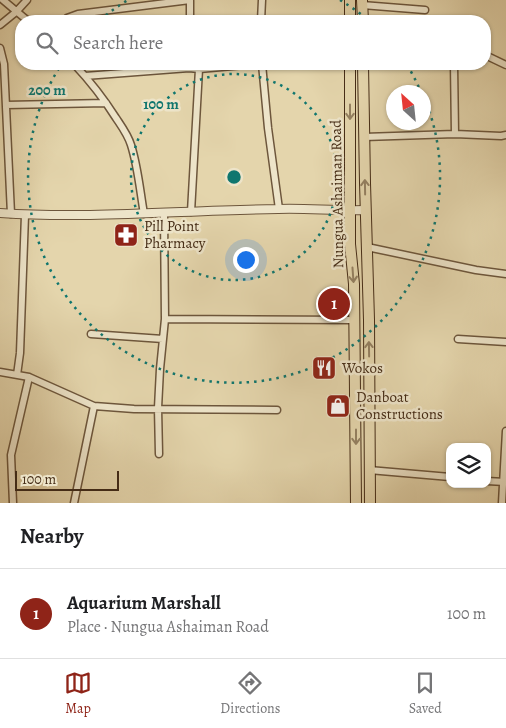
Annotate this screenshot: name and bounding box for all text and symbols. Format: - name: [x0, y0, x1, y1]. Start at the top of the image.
- search box: [15, 15, 491, 70]
- icon: search: [33, 29, 61, 57]
- text: Search here: [73, 30, 163, 56]
- text: 200 m: [28, 80, 66, 100]
- north arrow: [386, 85, 431, 130]
- text: 100 m: [143, 94, 179, 114]
- one-way arrow: [345, 104, 355, 120]
- street label: Nungua Ashaiman Road: [326, 119, 348, 268]
- centre of rings: [225, 168, 243, 186]
- one-way arrow: [360, 179, 369, 195]
- place label: Pill Point Pharmacy: [144, 216, 206, 253]
- pharmacy icon: Pill Point Pharmacy: [113, 222, 139, 248]
- your location: [233, 247, 259, 273]
- one-way arrow: [348, 267, 357, 283]
- pin: 1: [318, 285, 350, 323]
- one-way arrow: [364, 342, 374, 358]
- restaurant icon: Wokos: [311, 355, 337, 381]
- place label: Wokos: [341, 358, 383, 378]
- place label: Danboat Constructions: [356, 387, 443, 424]
- shop icon: Danboat Constructions: [325, 393, 351, 419]
- one-way arrow: [351, 429, 361, 445]
- map controls: [446, 443, 491, 488]
- button: layers: [446, 443, 491, 488]
- scale bar: [15, 468, 119, 491]
- text: 100 m: [22, 470, 56, 489]
- text: Nearby: [20, 522, 83, 550]
- text: Aquarium Marshall: [67, 590, 221, 616]
- text: 1: [33, 603, 39, 625]
- text: 100 m: [447, 603, 486, 625]
- text: Place · Nungua Ashaiman Road: [67, 616, 269, 638]
- tab: Map: [64, 669, 92, 718]
- tab: Directions: [220, 669, 280, 718]
- tab: Saved: [409, 669, 442, 718]

